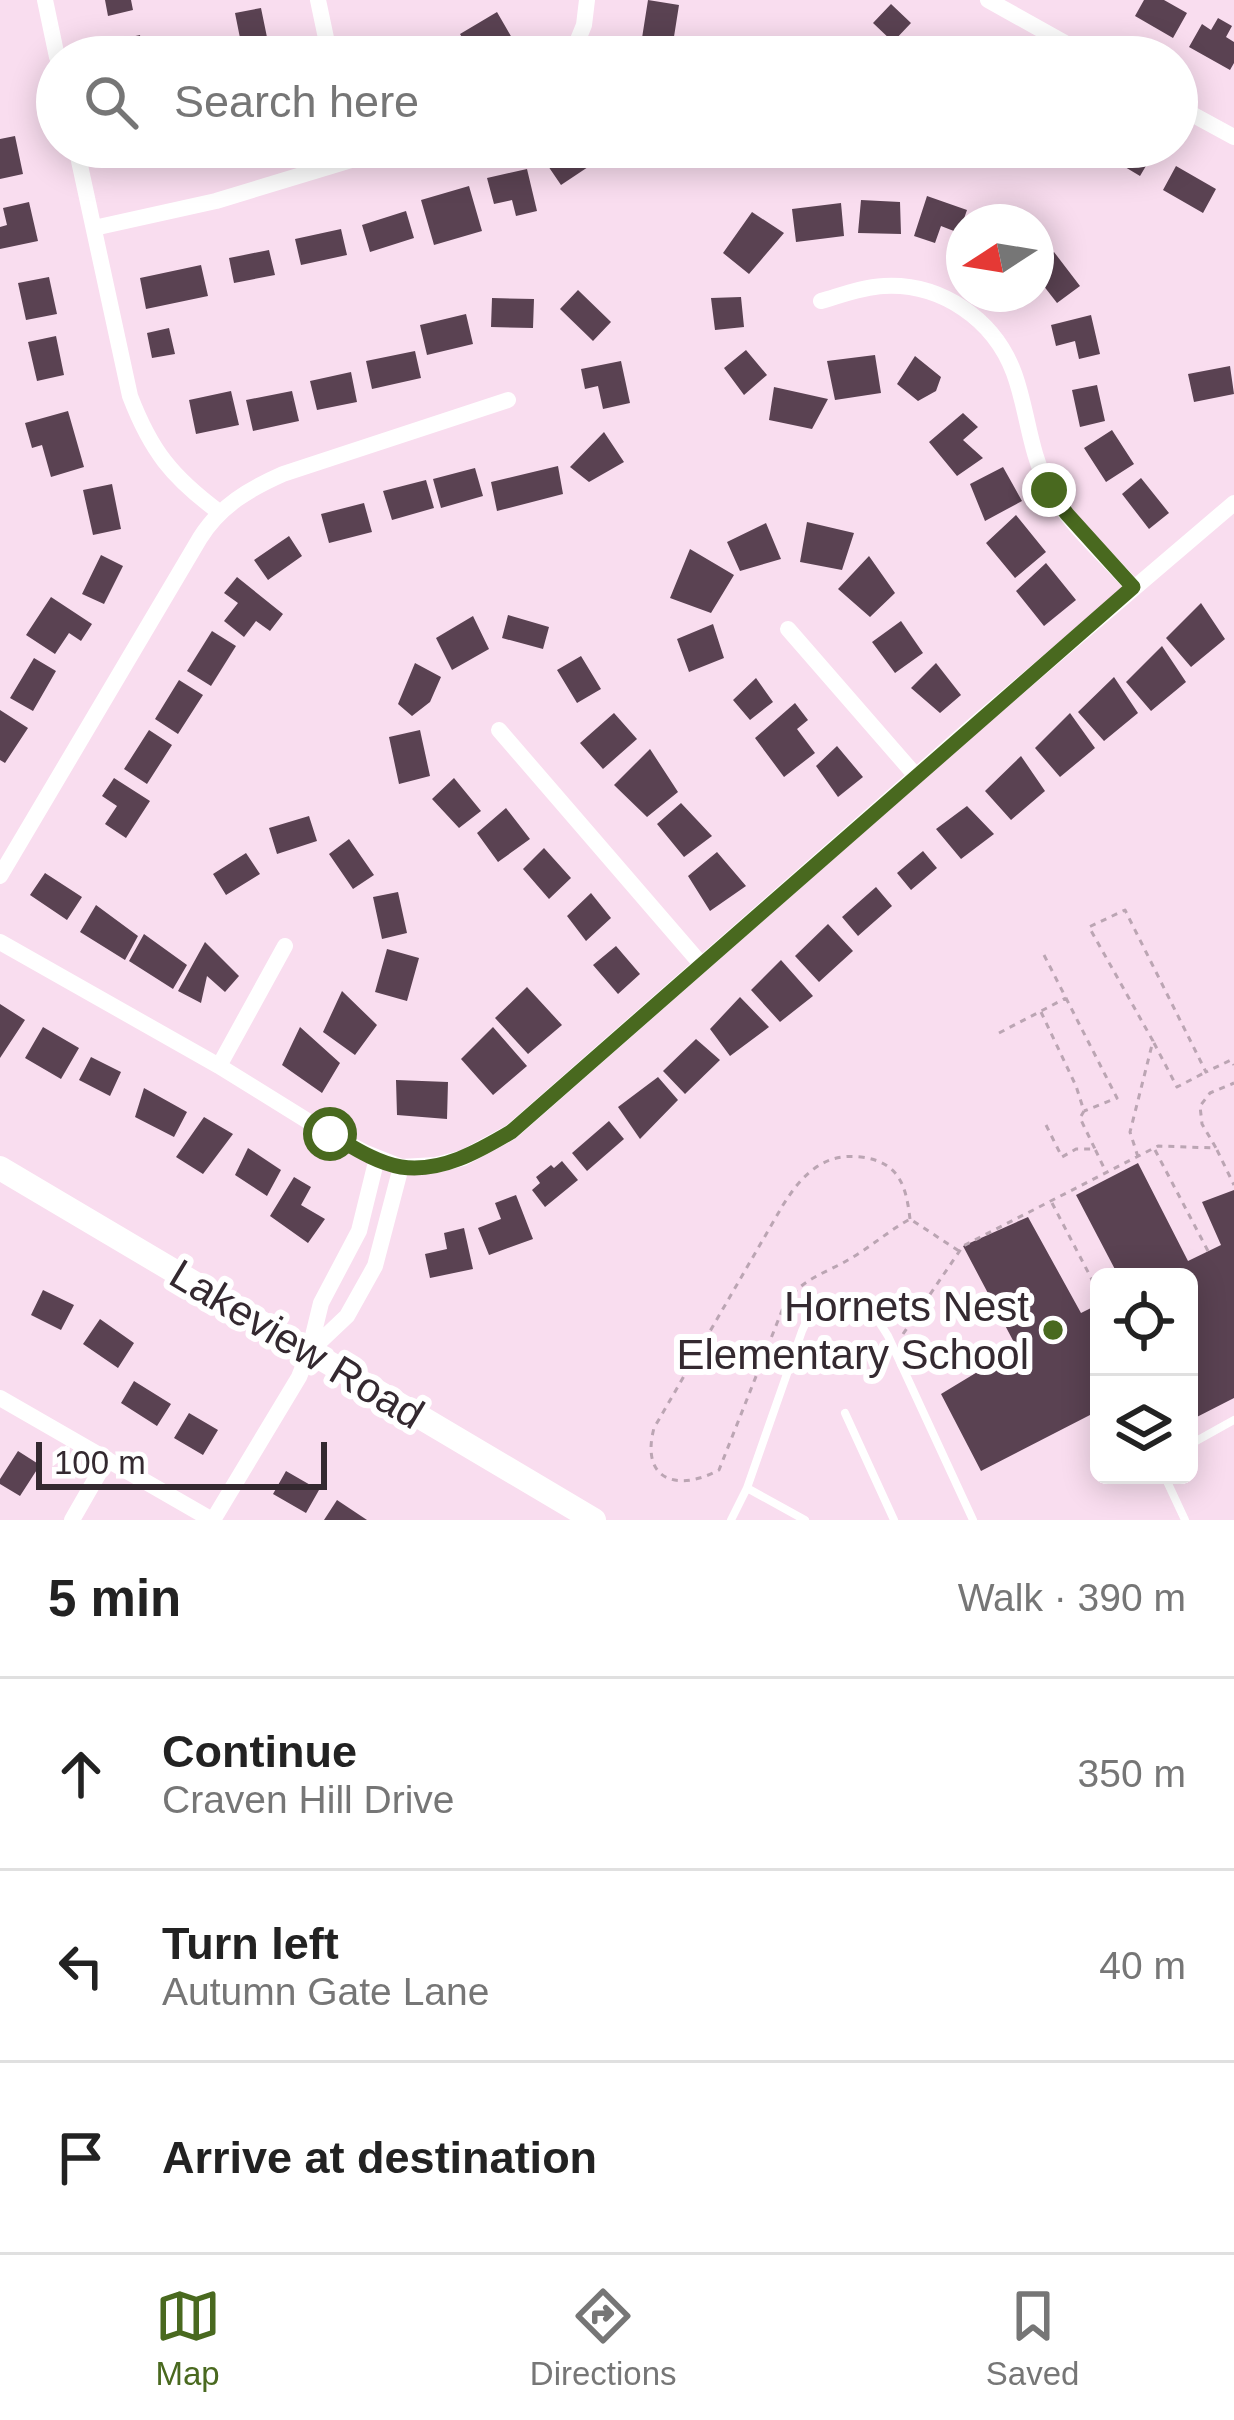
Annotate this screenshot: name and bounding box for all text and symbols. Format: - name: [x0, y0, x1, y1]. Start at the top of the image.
- search box: [36, 36, 1198, 168]
- icon: search: [78, 69, 144, 135]
- text: Search here: [174, 76, 419, 127]
- north arrow: [946, 204, 1054, 312]
- route end: [1022, 463, 1076, 517]
- route start: [303, 1107, 357, 1161]
- street label: Lakeview Road: [162, 1250, 432, 1438]
- map controls: [1090, 1268, 1198, 1484]
- button: locate: [1090, 1268, 1198, 1376]
- place label: Hornets Nest Elementary School: [676, 1283, 1029, 1378]
- marker: Hornets Nest Elementary School: [1040, 1317, 1066, 1343]
- button: layers: [1090, 1376, 1198, 1484]
- scale bar: [36, 1436, 327, 1489]
- text: 100 m: [54, 1444, 146, 1481]
- text: 5 min: [48, 1570, 181, 1627]
- text: Walk · 390 m: [958, 1576, 1186, 1619]
- text: Continue: [162, 1726, 357, 1777]
- icon: ahead: [48, 1741, 114, 1807]
- text: 350 m: [1078, 1752, 1186, 1795]
- text: Craven Hill Drive: [162, 1778, 455, 1821]
- text: Turn left: [162, 1918, 339, 1969]
- icon: left: [48, 1933, 114, 1999]
- text: 40 m: [1099, 1944, 1186, 1987]
- text: Autumn Gate Lane: [162, 1970, 489, 2013]
- icon: arrive: [48, 2125, 114, 2191]
- text: Arrive at destination: [162, 2132, 597, 2183]
- tab: Map: [155, 2283, 221, 2393]
- tab: Directions: [530, 2283, 677, 2393]
- tab: Saved: [986, 2283, 1079, 2393]

